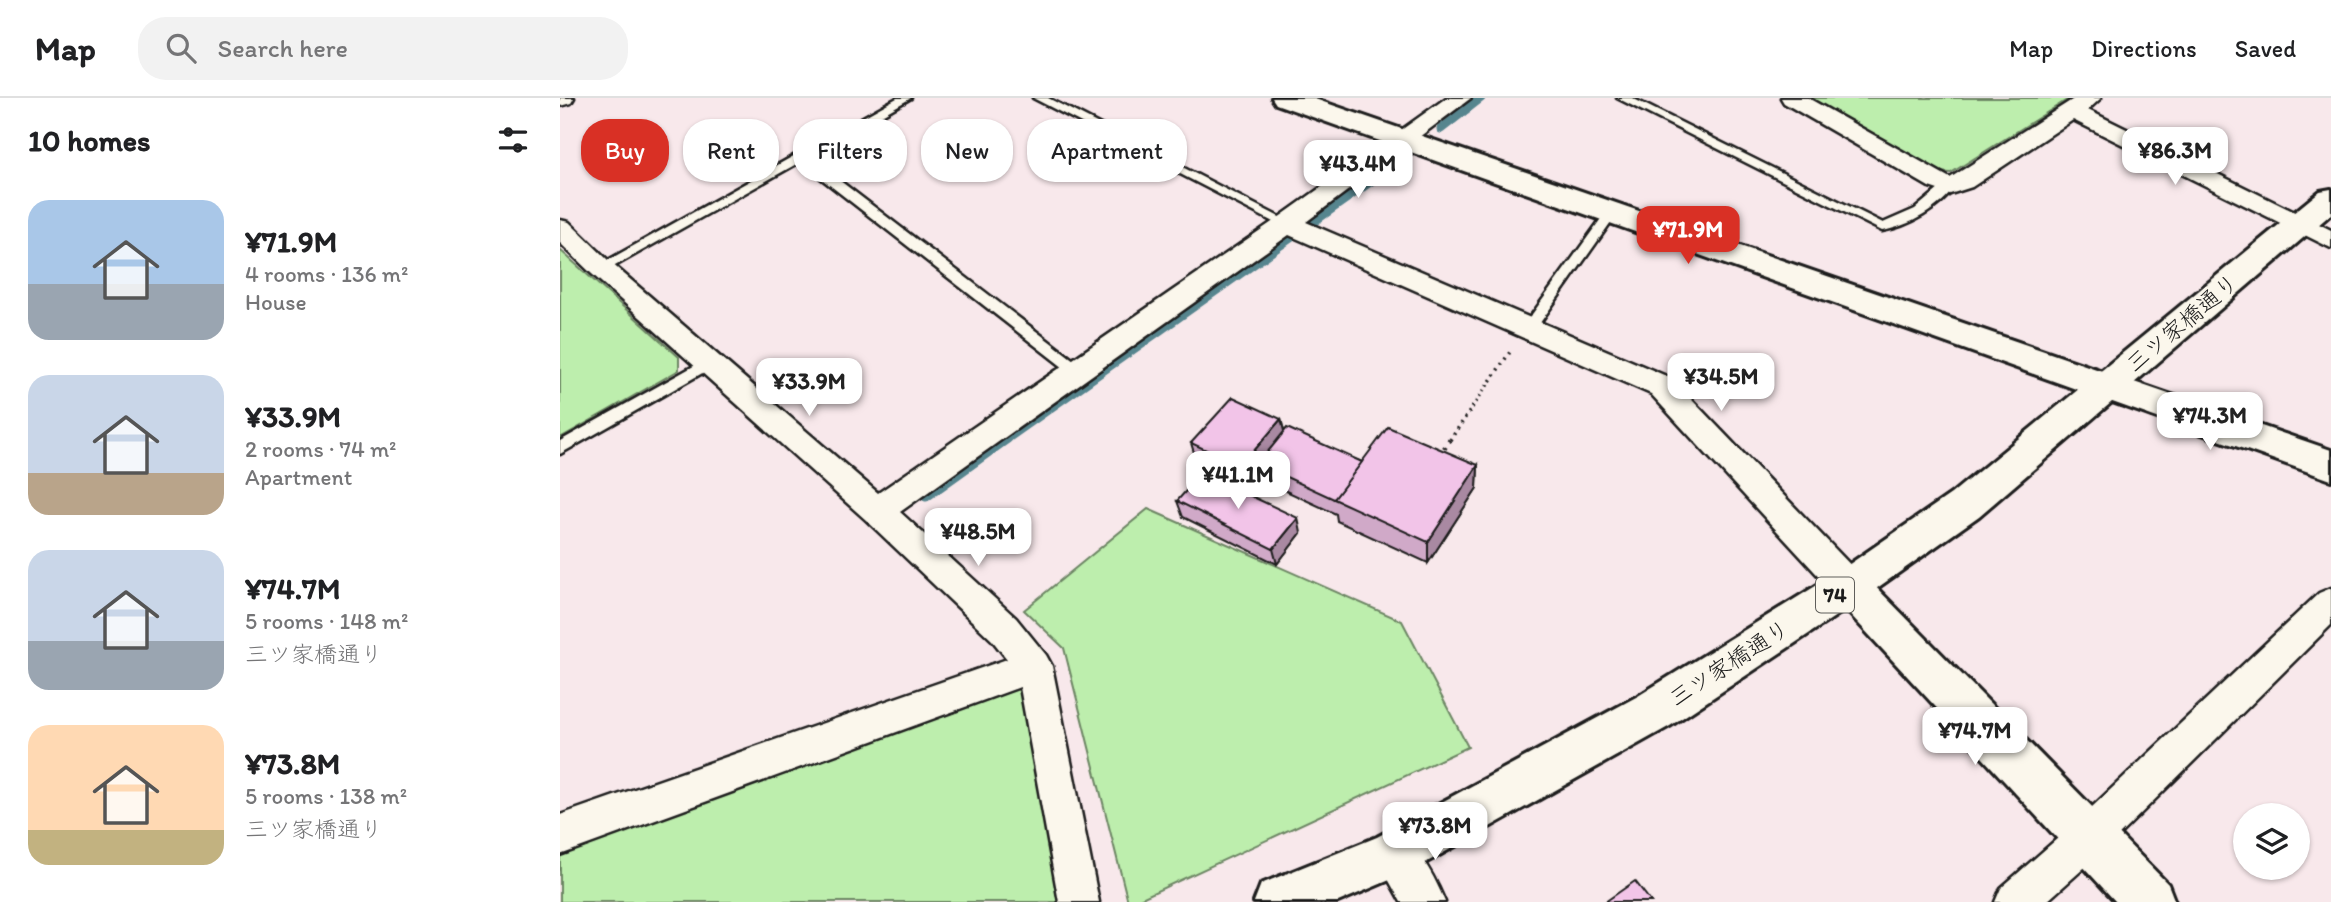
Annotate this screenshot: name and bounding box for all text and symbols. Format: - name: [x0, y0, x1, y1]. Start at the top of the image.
- search box: [138, 17, 628, 80]
- text: Map: [35, 29, 96, 68]
- icon: search: [162, 29, 200, 67]
- text: Search here: [218, 32, 348, 64]
- text: Map: [2009, 34, 2053, 63]
- text: Directions: [2091, 34, 2197, 63]
- text: Saved: [2235, 34, 2296, 63]
- chip: Buy: [581, 119, 669, 182]
- chip: Rent: [683, 119, 779, 182]
- chip: Filters: [793, 119, 907, 182]
- chip: New: [921, 119, 1013, 182]
- chip: Apartment: [1027, 119, 1187, 182]
- icon: filters: [494, 121, 532, 159]
- text: 10 homes: [28, 122, 151, 159]
- pin: ¥86.3M: [2118, 127, 2232, 187]
- text: ¥86.3M: [2138, 136, 2212, 164]
- pin: ¥43.4M: [1301, 140, 1415, 200]
- text: ¥43.4M: [1320, 149, 1396, 177]
- pin: ¥71.9M: [1631, 206, 1745, 266]
- text: ¥71.9M: [1653, 215, 1723, 243]
- text: ¥71.9M: [245, 223, 337, 260]
- icon: home: [84, 228, 168, 312]
- text: 4 rooms · 136 m²: [245, 260, 408, 288]
- street label: 三ツ家橋通り: [2120, 268, 2244, 378]
- text: House: [245, 288, 307, 316]
- pin: ¥34.5M: [1664, 354, 1778, 413]
- pin: ¥33.9M: [752, 358, 866, 418]
- text: ¥34.5M: [1683, 362, 1759, 390]
- text: ¥33.9M: [772, 367, 846, 395]
- pin: ¥74.3M: [2153, 392, 2267, 452]
- text: ¥33.9M: [245, 398, 341, 435]
- text: ¥74.3M: [2173, 401, 2247, 429]
- icon: home: [84, 403, 168, 487]
- text: 2 rooms · 74 m²: [245, 435, 397, 463]
- pin: ¥41.1M: [1181, 452, 1295, 511]
- text: ¥41.1M: [1202, 460, 1274, 488]
- text: Apartment: [245, 463, 352, 491]
- pin: ¥48.5M: [921, 508, 1035, 568]
- text: ¥48.5M: [940, 517, 1016, 545]
- text: ¥74.7M: [245, 570, 341, 607]
- icon: home: [84, 578, 168, 662]
- road number: 74: [1816, 578, 1854, 612]
- text: 5 rooms · 148 m²: [245, 607, 408, 635]
- street label: 三ツ家橋通り: [1664, 614, 1794, 712]
- text: 三ツ家橋通り: [245, 640, 383, 668]
- pin: ¥74.7M: [1918, 708, 2032, 767]
- text: ¥74.7M: [1938, 716, 2012, 744]
- text: ¥73.8M: [245, 745, 340, 782]
- icon: home: [84, 753, 168, 837]
- text: 5 rooms · 138 m²: [245, 782, 407, 810]
- pin: ¥73.8M: [1378, 802, 1492, 862]
- map controls: [2233, 803, 2310, 880]
- button: layers: [2233, 803, 2310, 880]
- text: ¥73.8M: [1398, 811, 1472, 839]
- text: 三ツ家橋通り: [245, 815, 383, 843]

